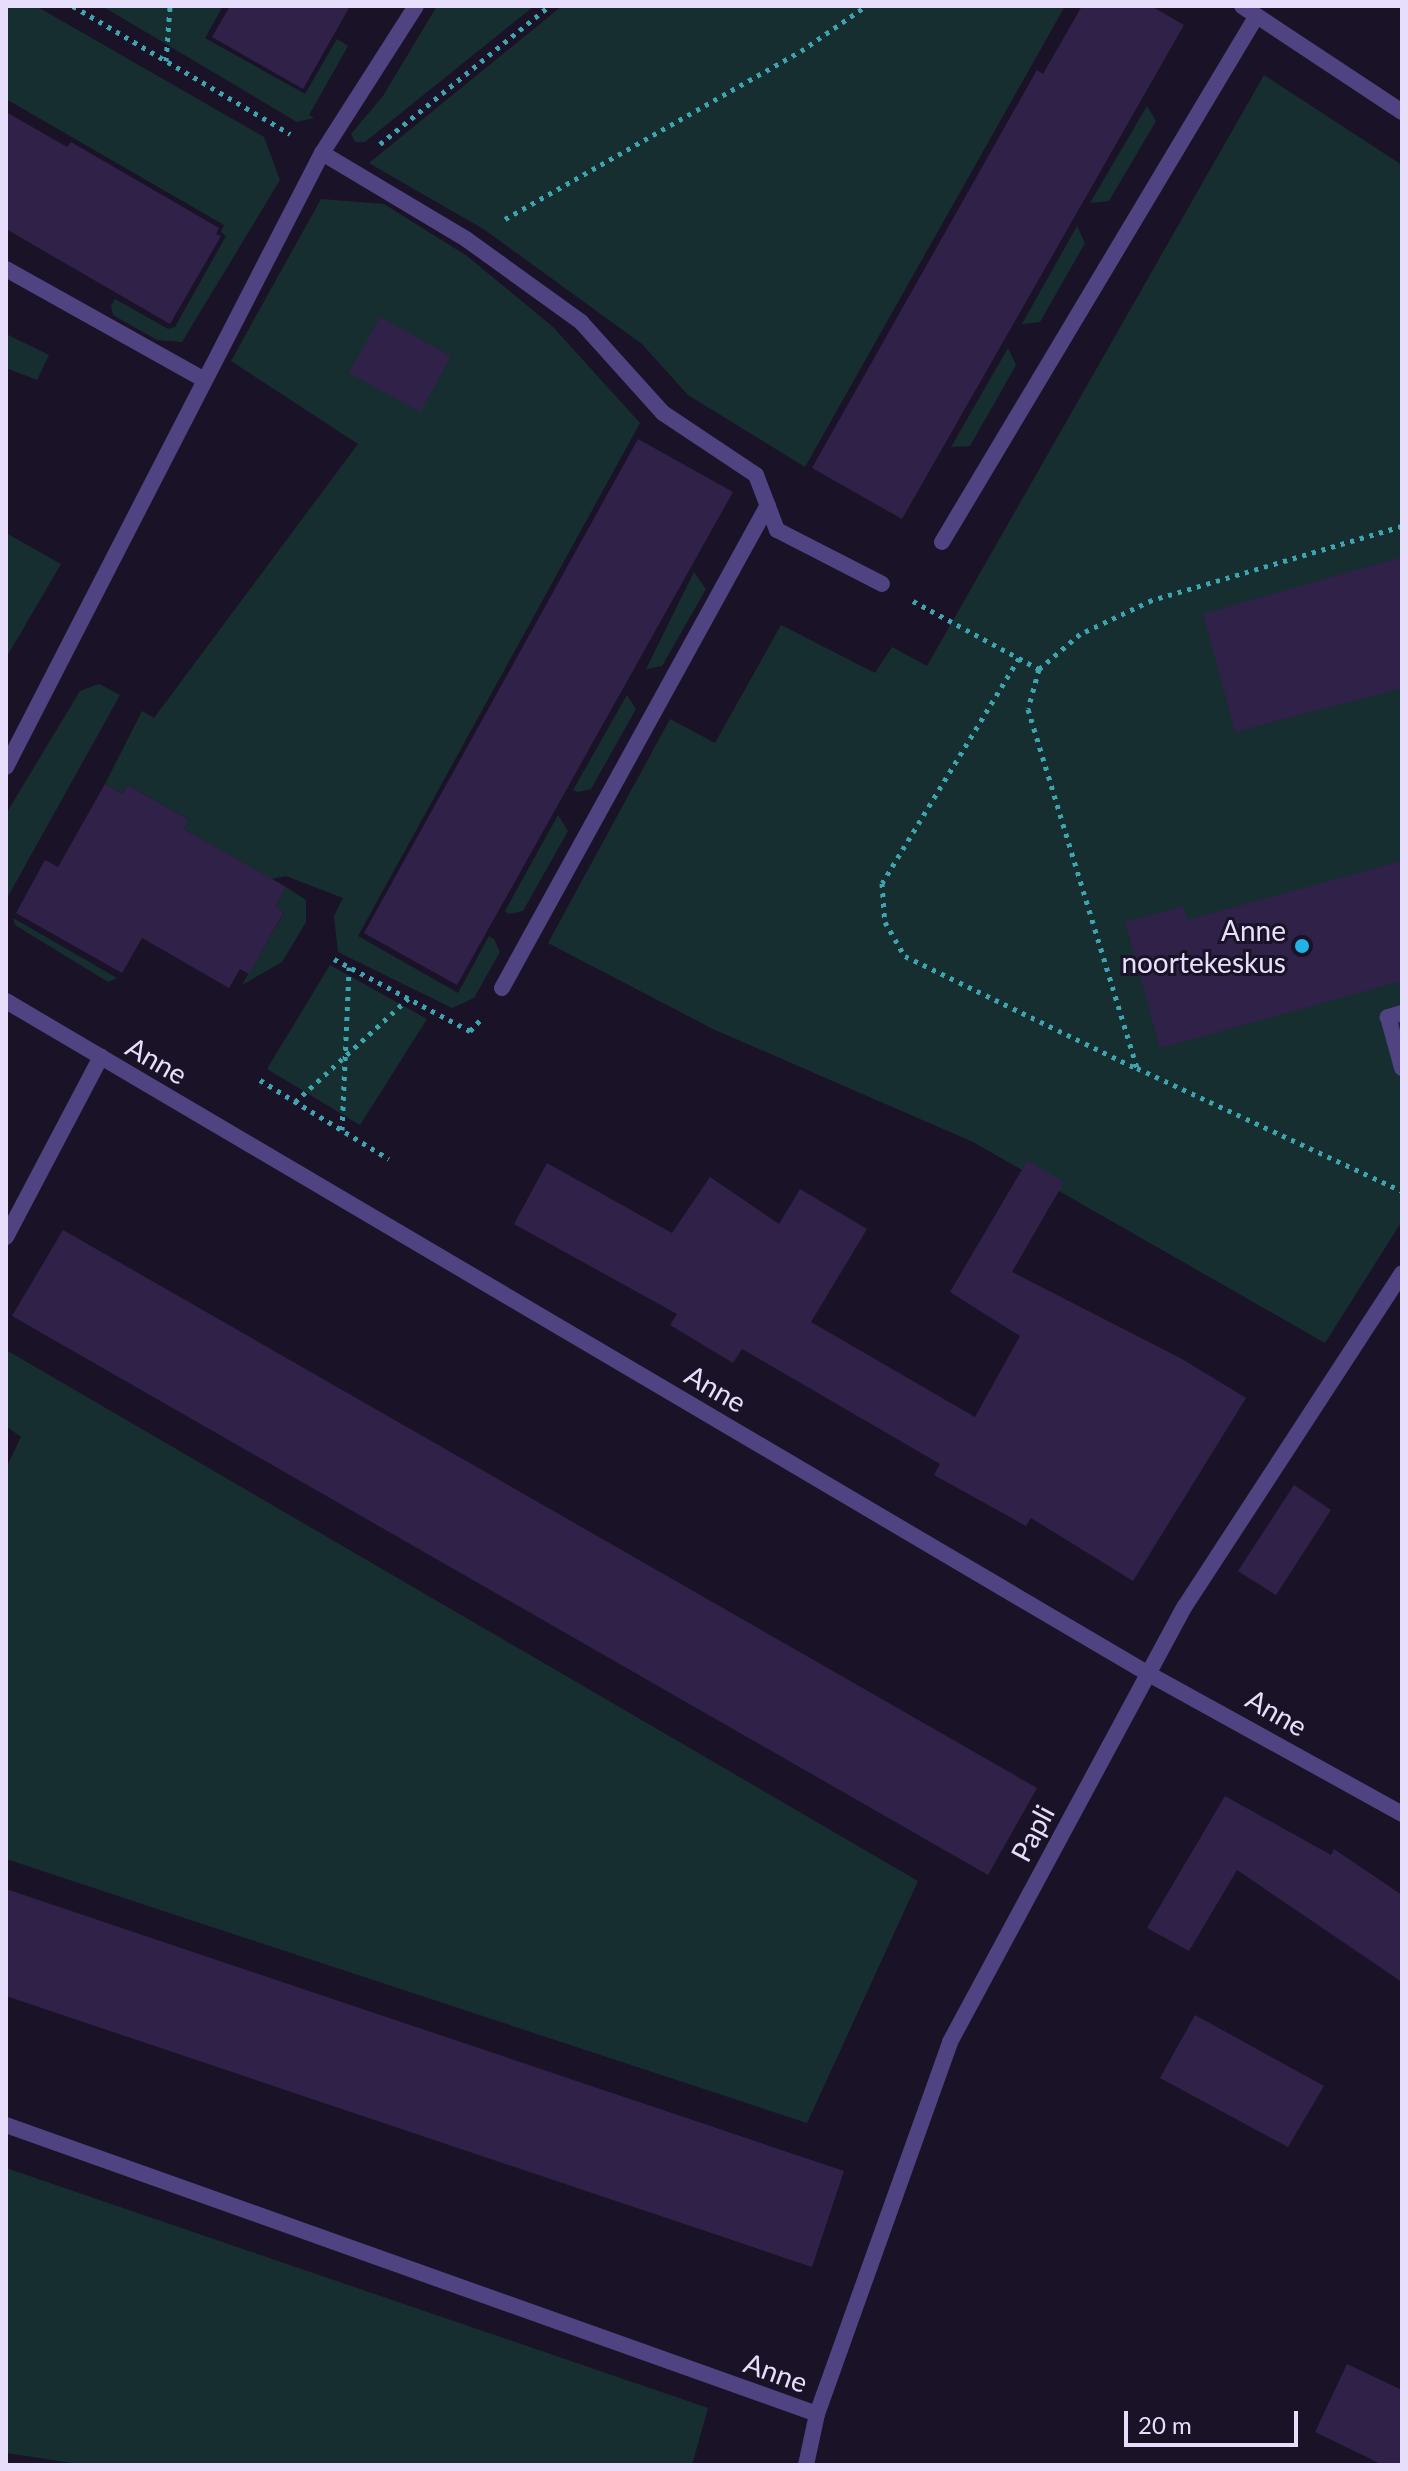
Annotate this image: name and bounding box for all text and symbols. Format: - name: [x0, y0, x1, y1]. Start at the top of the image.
- place label: Anne noortekeskus: [1121, 913, 1286, 979]
- marker: Anne noortekeskus: [1293, 937, 1311, 955]
- street label: Anne: [120, 1029, 194, 1091]
- street label: Anne: [679, 1357, 753, 1419]
- street label: Anne: [1240, 1681, 1314, 1743]
- street label: Papli: [1003, 1799, 1061, 1867]
- street label: Anne: [740, 2345, 812, 2399]
- scale bar: [1128, 2395, 1302, 2445]
- text: 20 m: [1138, 2410, 1192, 2439]

